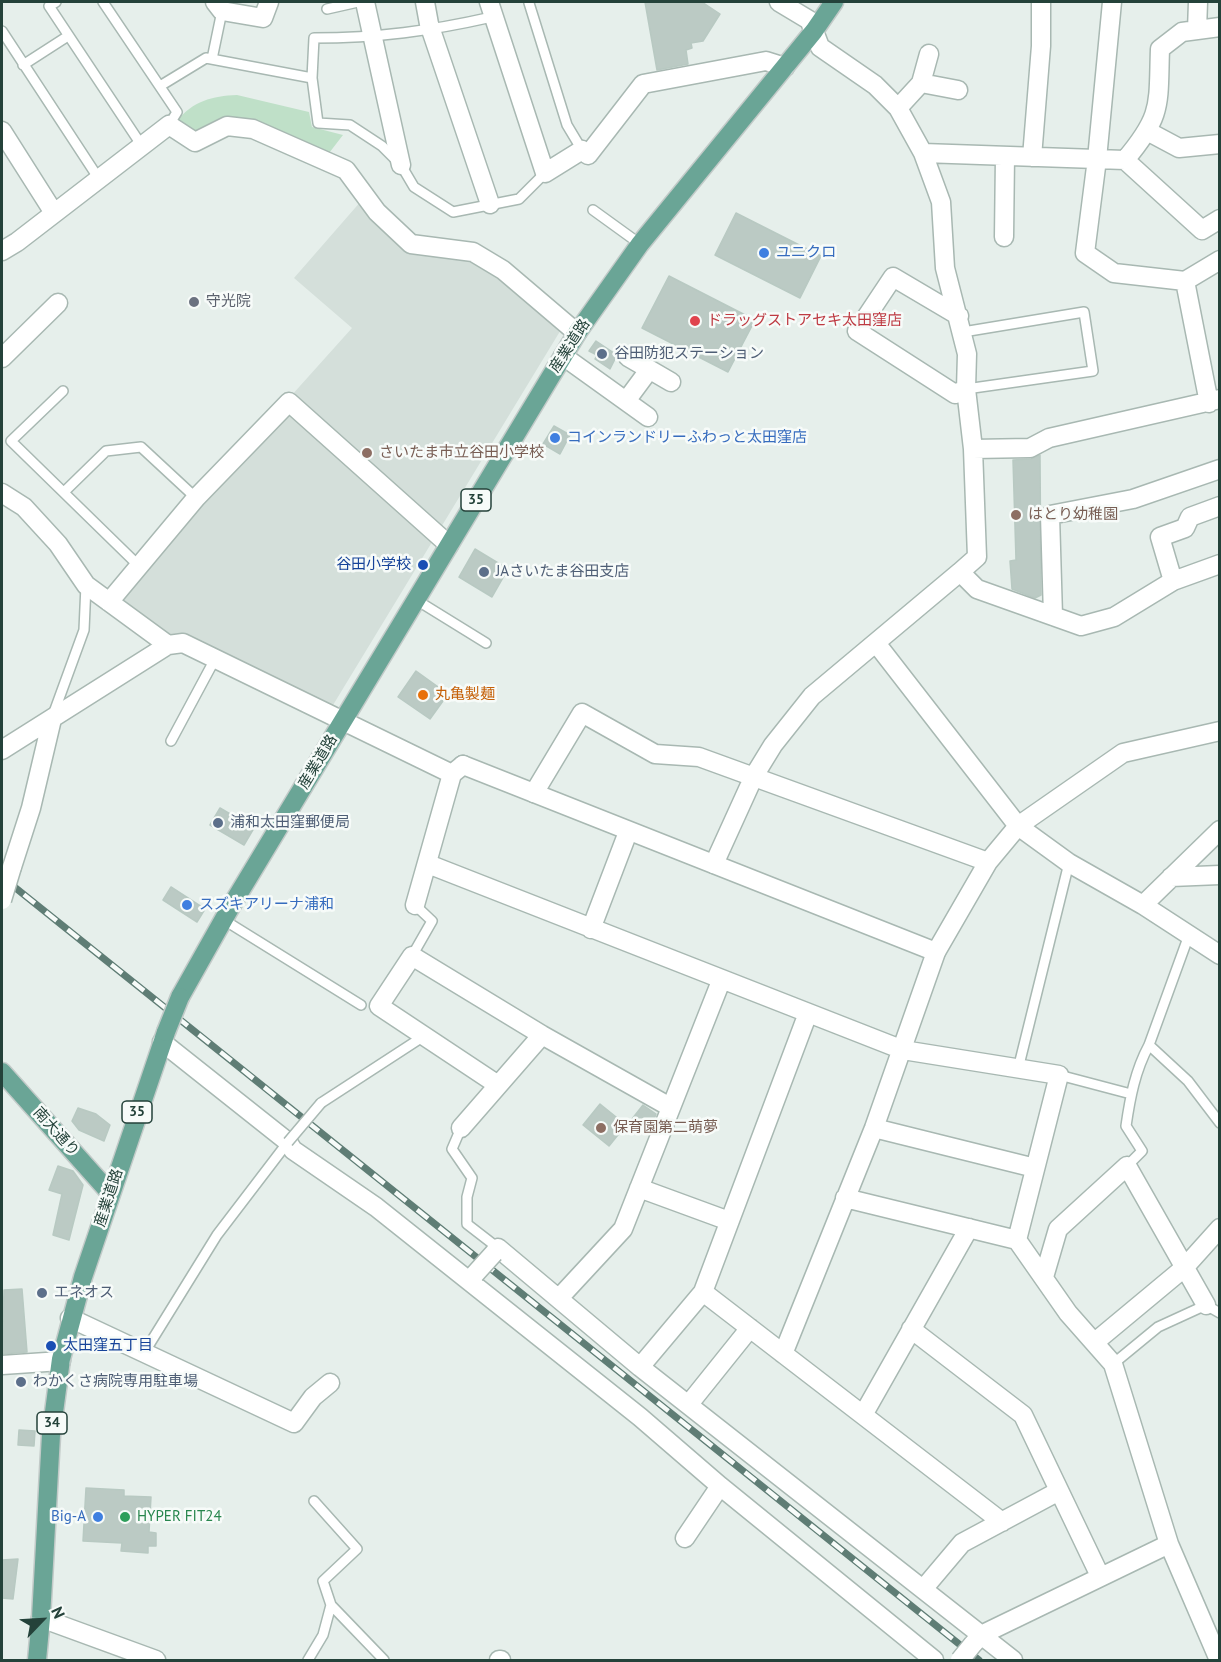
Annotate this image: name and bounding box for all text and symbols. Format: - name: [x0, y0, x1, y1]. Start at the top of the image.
- place label: ユニクロ: [776, 244, 836, 262]
- marker: ユニクロ: [757, 246, 771, 260]
- place label: 守光院: [206, 293, 251, 311]
- marker: 守光院: [187, 295, 201, 309]
- place label: ドラッグストアセキ太田窪店: [707, 312, 902, 330]
- marker: ドラッグストアセキ太田窪店: [688, 314, 702, 328]
- street label: 産業道路: [546, 316, 594, 376]
- place label: 谷田防犯ステーション: [614, 345, 764, 363]
- marker: 谷田防犯ステーション: [595, 347, 609, 361]
- place label: コインランドリーふわっと太田窪店: [567, 429, 807, 447]
- marker: コインランドリーふわっと太田窪店: [548, 431, 562, 445]
- place label: さいたま市立谷田小学校: [379, 444, 544, 462]
- marker: さいたま市立谷田小学校: [360, 446, 374, 460]
- road number: 35: [461, 489, 491, 511]
- place label: はとり幼稚園: [1028, 506, 1118, 524]
- marker: はとり幼稚園: [1009, 508, 1023, 522]
- place label: 谷田小学校: [336, 556, 411, 574]
- marker: 谷田小学校: [416, 558, 430, 572]
- place label: JAさいたま谷田支店: [496, 563, 629, 581]
- marker: JAさいたま谷田支店: [477, 565, 491, 579]
- place label: 丸亀製麺: [435, 686, 495, 704]
- marker: 丸亀製麺: [416, 688, 430, 702]
- street label: 産業道路: [295, 732, 341, 792]
- place label: 浦和太田窪郵便局: [230, 814, 350, 832]
- marker: 浦和太田窪郵便局: [211, 816, 225, 830]
- place label: スズキアリーナ浦和: [199, 896, 334, 914]
- marker: スズキアリーナ浦和: [180, 898, 194, 912]
- road number: 35: [122, 1101, 152, 1123]
- street label: 南大通り: [29, 1104, 83, 1160]
- place label: 保育園第二萌夢: [613, 1119, 718, 1137]
- marker: 保育園第二萌夢: [594, 1121, 608, 1135]
- street label: 産業道路: [91, 1167, 127, 1229]
- place label: エネオス: [54, 1284, 114, 1302]
- marker: エネオス: [35, 1286, 49, 1300]
- place label: 太田窪五丁目: [63, 1337, 153, 1355]
- marker: 太田窪五丁目: [44, 1339, 58, 1353]
- place label: わかくさ病院専用駐車場: [33, 1373, 198, 1391]
- marker: わかくさ病院専用駐車場: [14, 1375, 28, 1389]
- road number: 34: [37, 1412, 67, 1434]
- place label: Big-A: [51, 1508, 86, 1526]
- place label: HYPER FIT24: [137, 1508, 222, 1526]
- marker: Big-A: [91, 1510, 105, 1524]
- marker: HYPER FIT24: [118, 1510, 132, 1524]
- north arrow: [12, 1590, 72, 1650]
- text: N: [47, 1603, 70, 1621]

